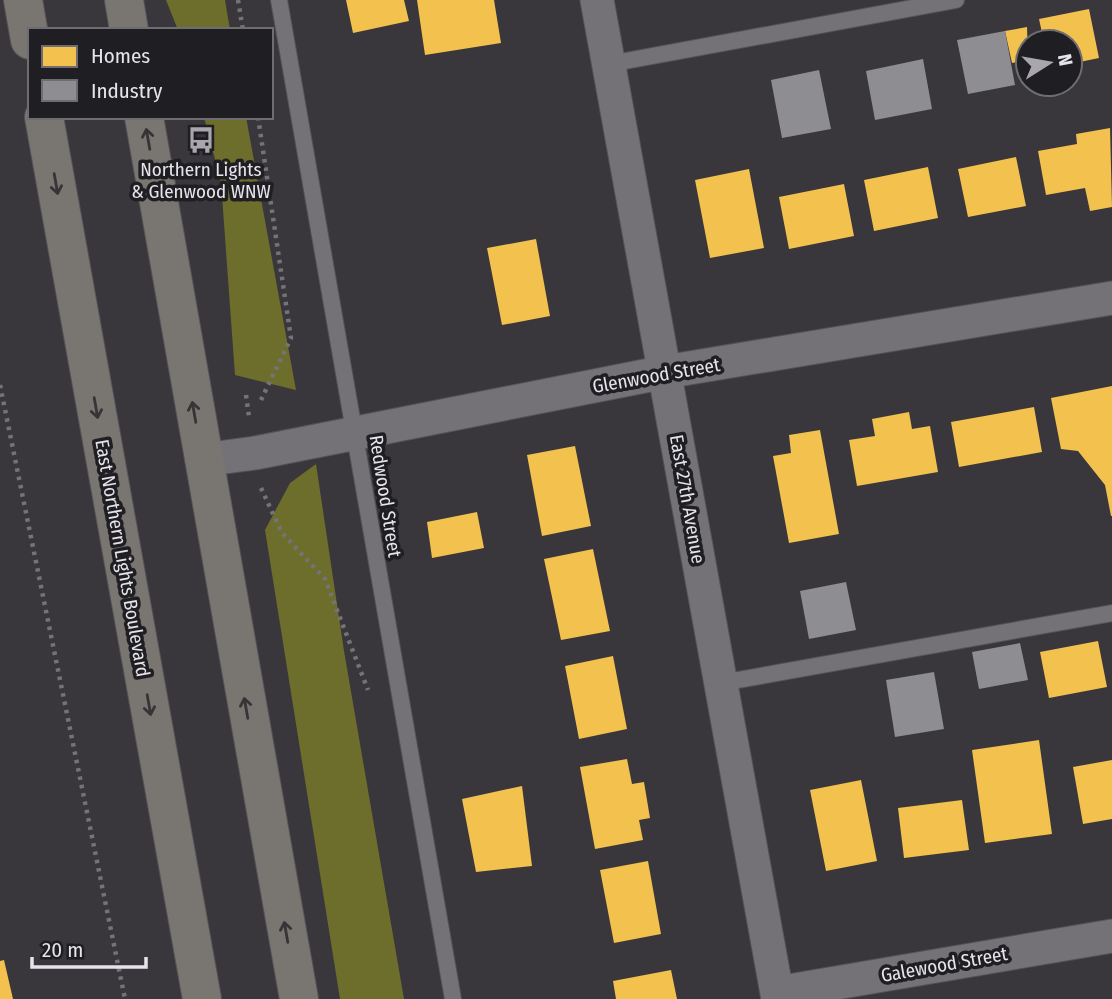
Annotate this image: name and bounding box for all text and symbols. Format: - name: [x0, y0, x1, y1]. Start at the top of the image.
- legend: [28, 28, 273, 119]
- north arrow: [1014, 28, 1084, 98]
- text: Homes: [91, 43, 150, 69]
- text: N: [1053, 52, 1078, 68]
- text: Industry: [91, 78, 163, 104]
- bus stop icon: Northern Lights & Glenwood WNW: [186, 125, 216, 155]
- one-way arrow: [140, 128, 154, 151]
- place label: Northern Lights & Glenwood WNW: [131, 158, 271, 203]
- one-way arrow: [50, 172, 63, 195]
- street label: Glenwood Street: [591, 353, 722, 398]
- one-way arrow: [90, 396, 103, 419]
- one-way arrow: [187, 401, 200, 423]
- street label: Redwood Street: [364, 433, 407, 560]
- street label: East 27th Avenue: [665, 433, 710, 565]
- street label: East Northern Lights Boulevard: [90, 438, 155, 679]
- one-way arrow: [143, 693, 156, 716]
- one-way arrow: [239, 697, 252, 720]
- one-way arrow: [279, 921, 293, 944]
- scale bar: [32, 926, 145, 970]
- text: 20 m: [42, 937, 83, 963]
- street label: Galewood Street: [879, 942, 1010, 987]

